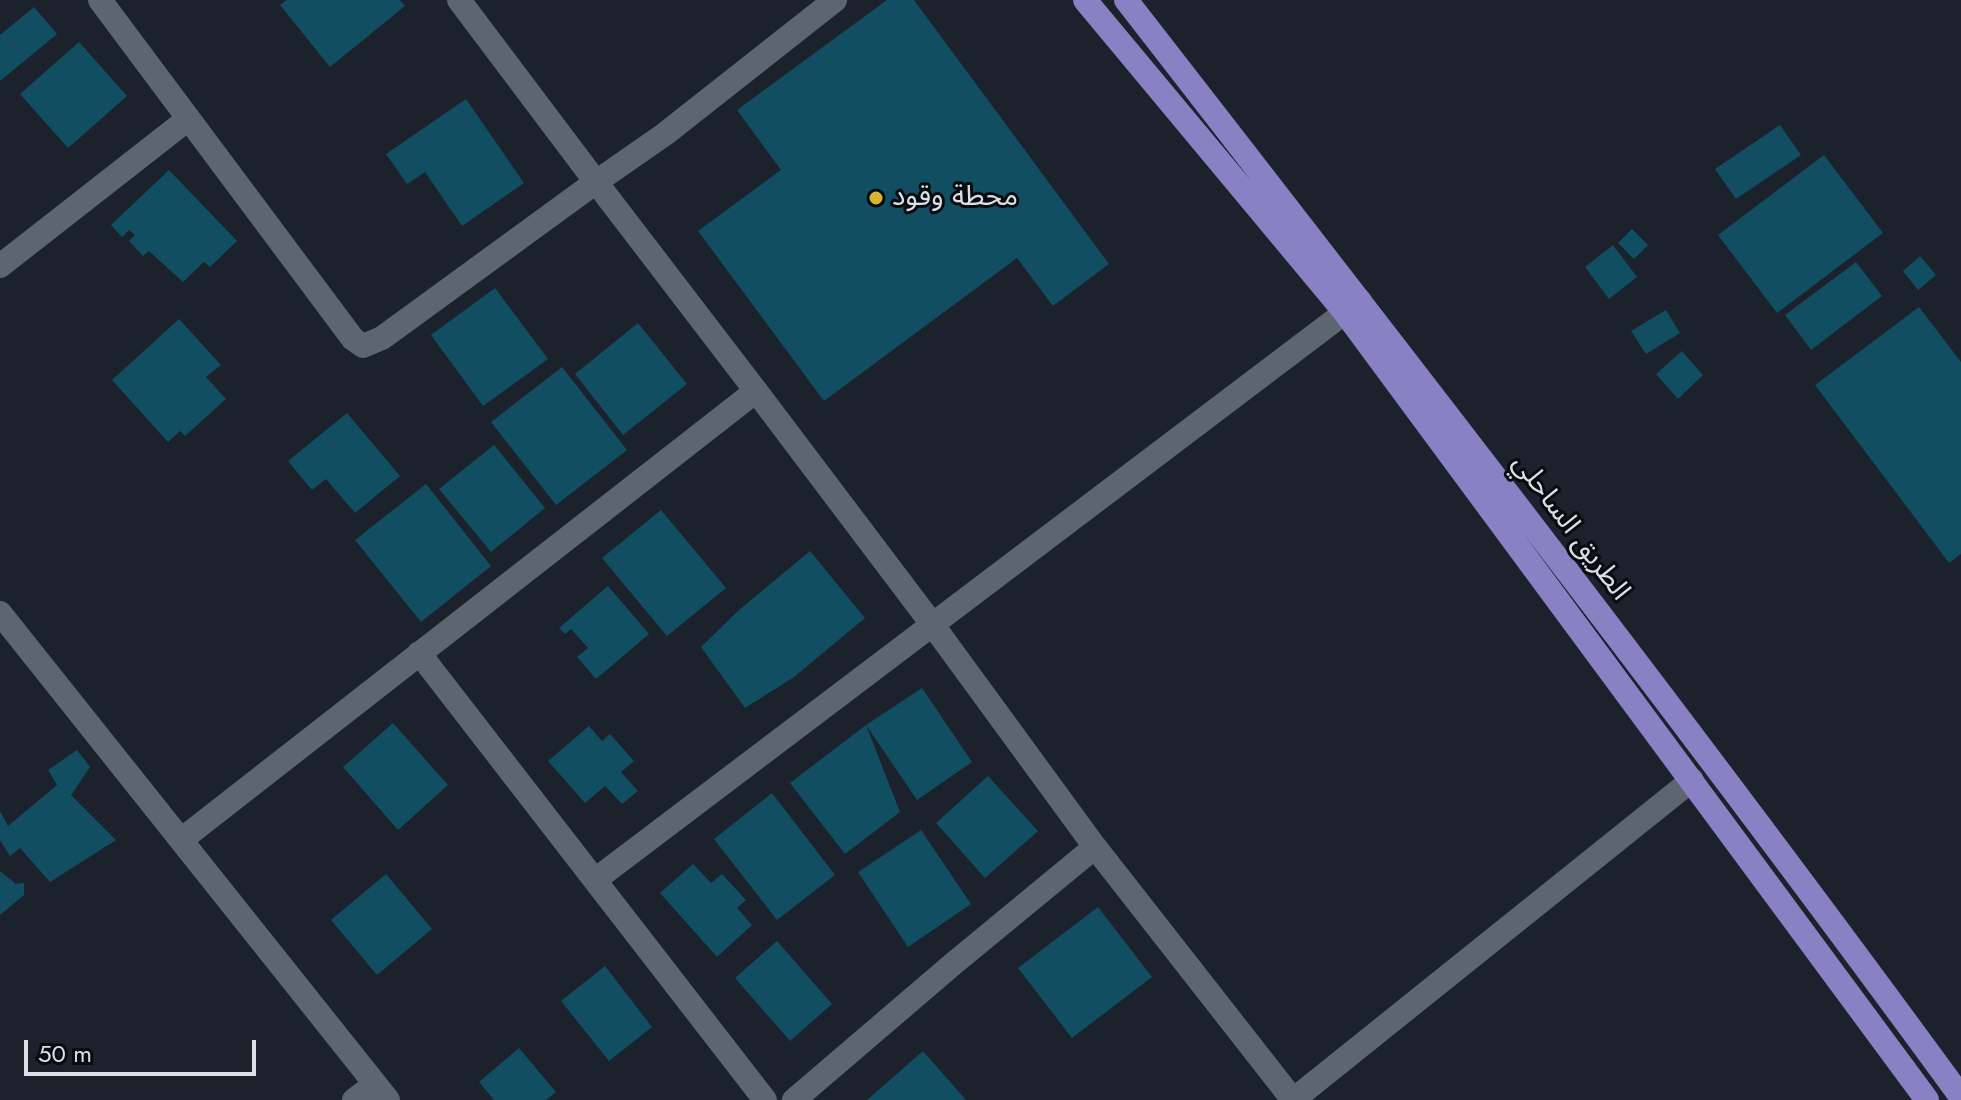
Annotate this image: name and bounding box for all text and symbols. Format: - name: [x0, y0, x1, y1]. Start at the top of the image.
- place label: محطة وقود: [892, 181, 1018, 215]
- marker: محطة وقود: [867, 189, 885, 207]
- street label: الطريق الساحلي: [1504, 448, 1636, 608]
- scale bar: [28, 1024, 260, 1074]
- text: 50 m: [38, 1036, 92, 1071]

